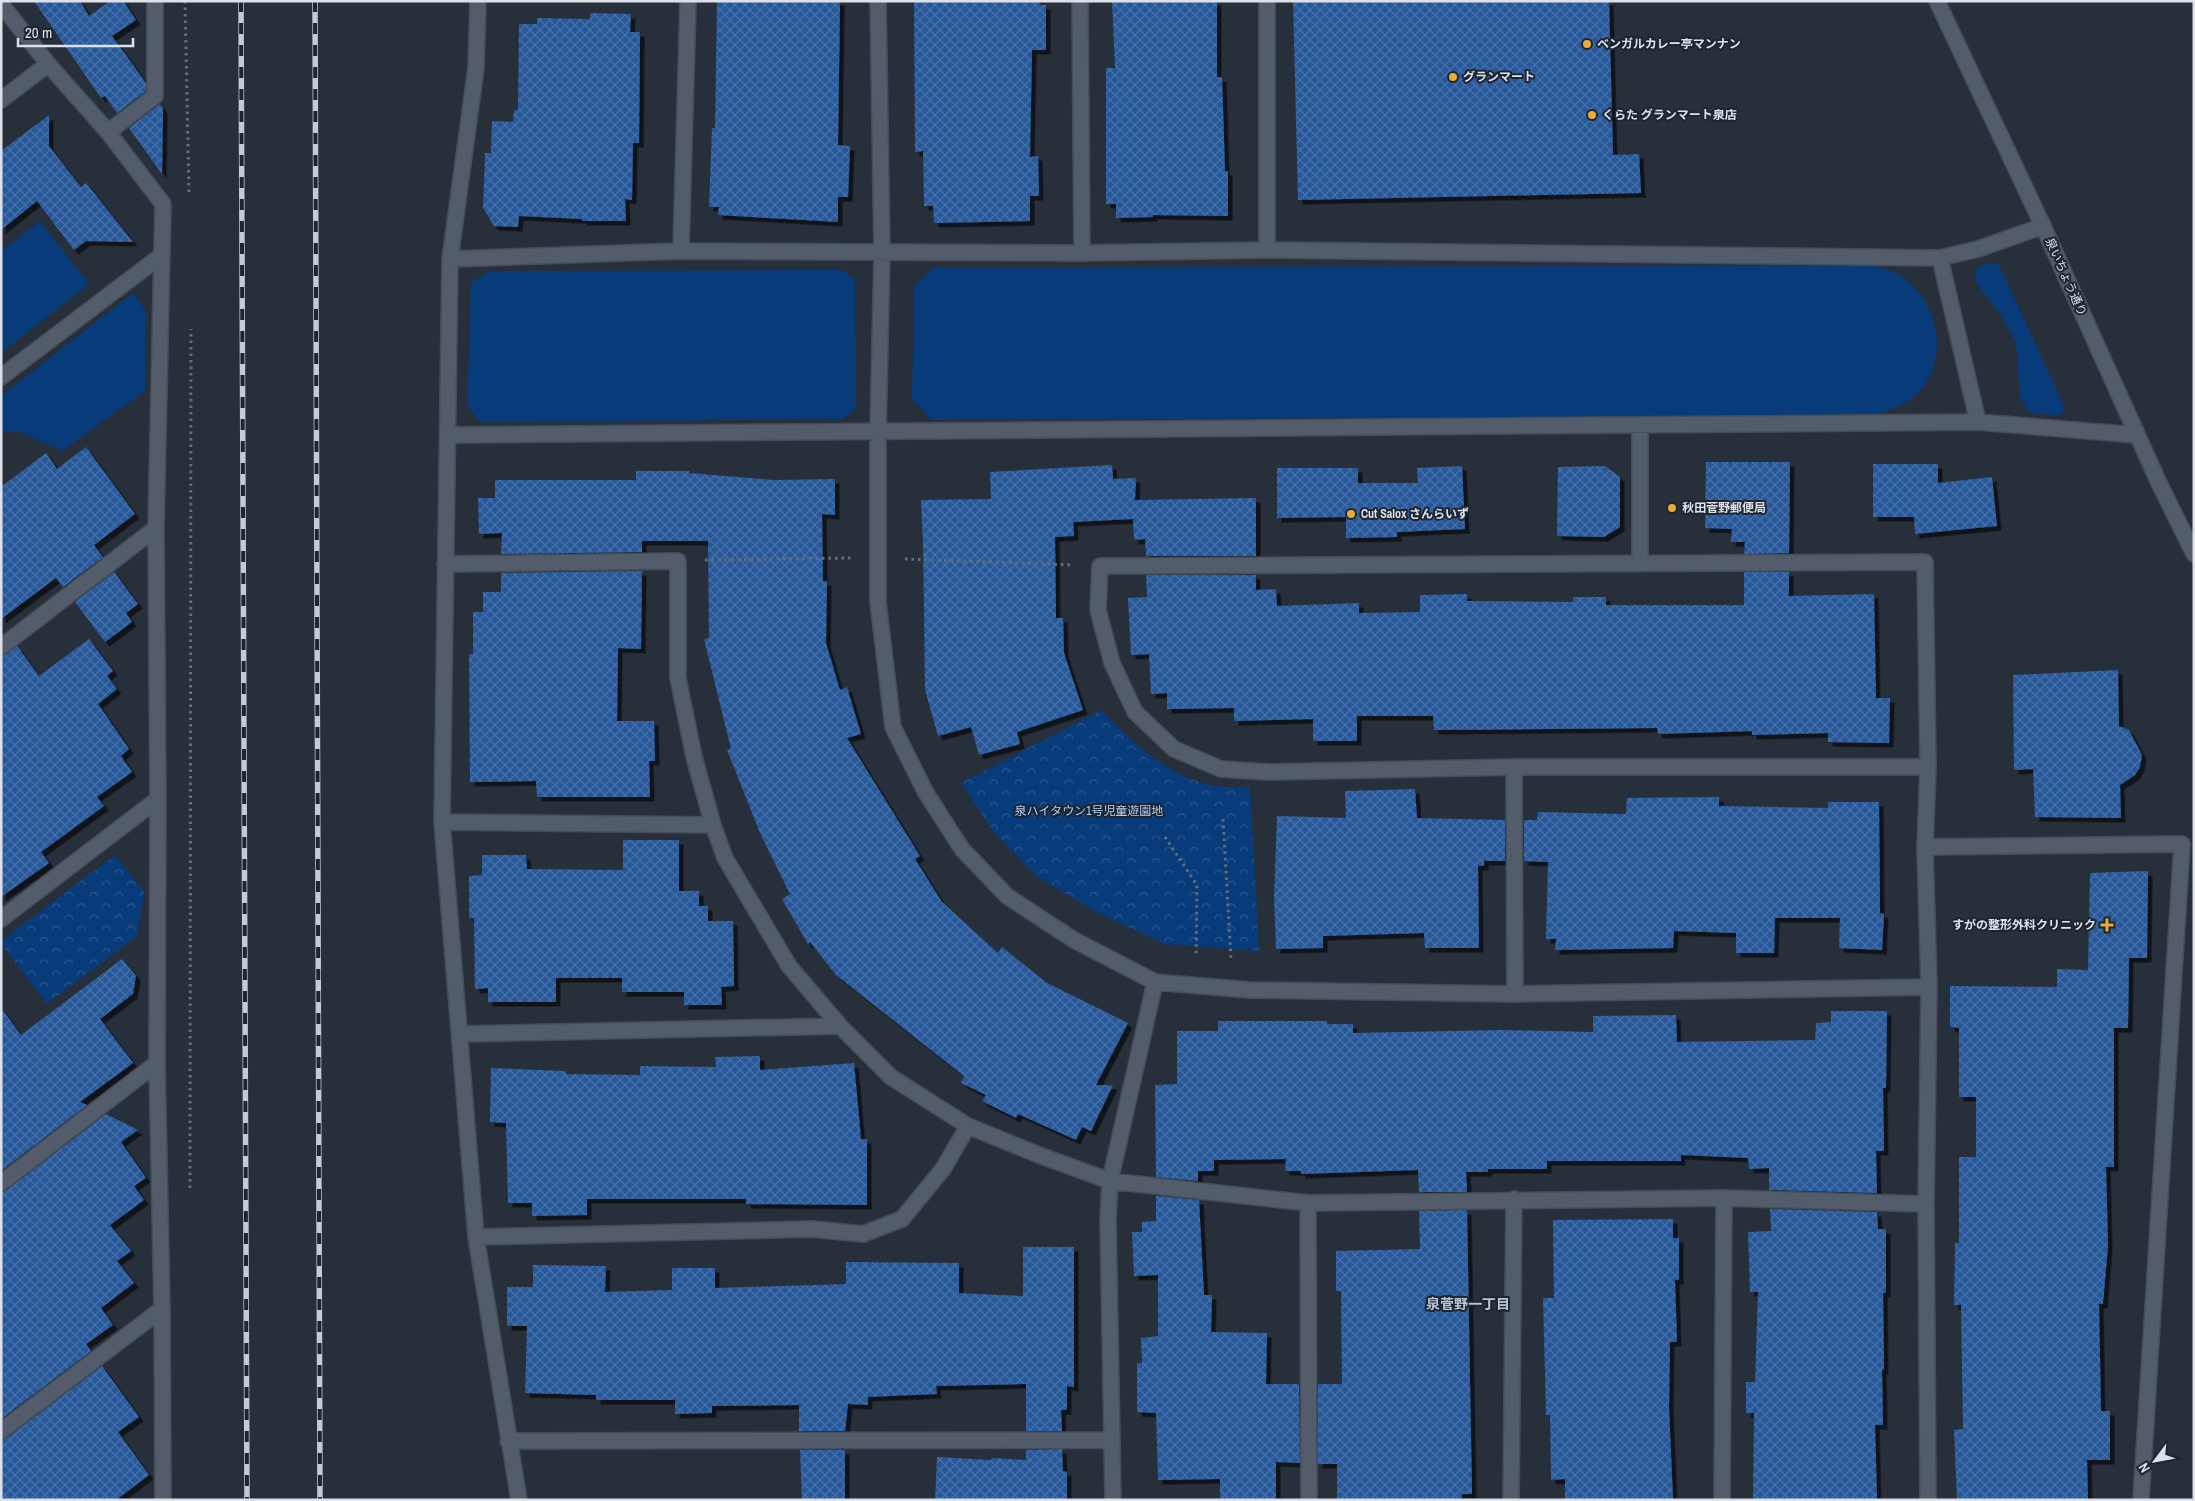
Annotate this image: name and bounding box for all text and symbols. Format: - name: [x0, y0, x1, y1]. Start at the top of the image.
- scale bar: [18, 15, 132, 47]
- text: 20 m: [25, 22, 52, 43]
- place label: ベンガルカレー亭マンナン: [1597, 36, 1741, 52]
- marker: ベンガルカレー亭マンナン: [1581, 38, 1593, 50]
- place label: グランマート: [1463, 69, 1535, 85]
- marker: グランマート: [1447, 71, 1459, 83]
- place label: くらた グランマート泉店: [1602, 107, 1737, 123]
- marker: くらた グランマート泉店: [1586, 109, 1598, 121]
- street label: 泉いちょう通り: [2042, 235, 2090, 319]
- place label: 秋田菅野郵便局: [1682, 500, 1766, 516]
- marker: 秋田菅野郵便局: [1666, 502, 1678, 514]
- place label: Cut Salox さんらいず: [1361, 506, 1469, 522]
- marker: Cut Salox さんらいず: [1345, 508, 1357, 520]
- park label: 泉ハイタウン1号児童遊園地: [1015, 803, 1163, 819]
- place label: すがの整形外科クリニック: [1952, 917, 2096, 933]
- marker: すがの整形外科クリニック: [2100, 918, 2114, 932]
- district label: 泉菅野一丁目: [1426, 1295, 1510, 1313]
- north arrow: [2130, 1436, 2180, 1486]
- text: N: [2134, 1460, 2154, 1476]

